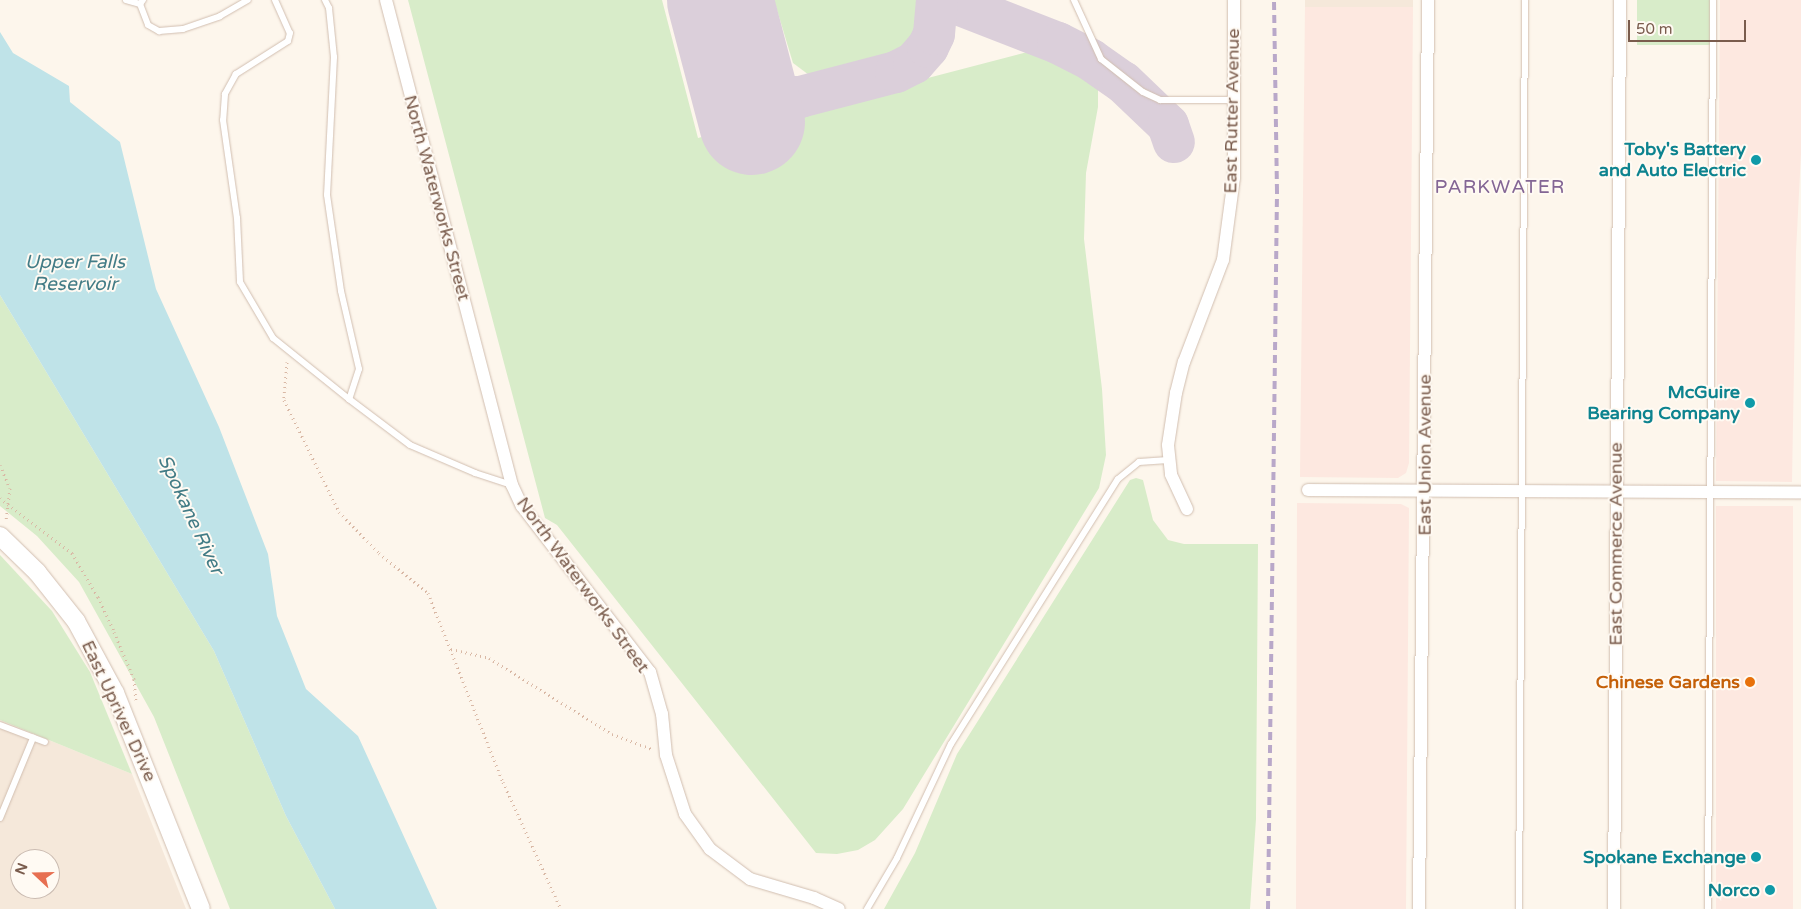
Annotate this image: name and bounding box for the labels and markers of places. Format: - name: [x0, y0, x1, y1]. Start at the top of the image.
- place label: Toby's Battery and Auto Electric: [1599, 139, 1746, 182]
- marker: Toby's Battery and Auto Electric: [1750, 154, 1762, 166]
- place label: McGuire Bearing Company: [1587, 382, 1740, 424]
- marker: McGuire Bearing Company: [1744, 397, 1756, 409]
- place label: Chinese Gardens: [1596, 671, 1740, 693]
- marker: Chinese Gardens: [1744, 676, 1756, 688]
- place label: Spokane Exchange: [1583, 846, 1746, 868]
- marker: Spokane Exchange: [1750, 851, 1762, 863]
- place label: Norco: [1708, 879, 1760, 901]
- marker: Norco: [1764, 884, 1776, 896]

